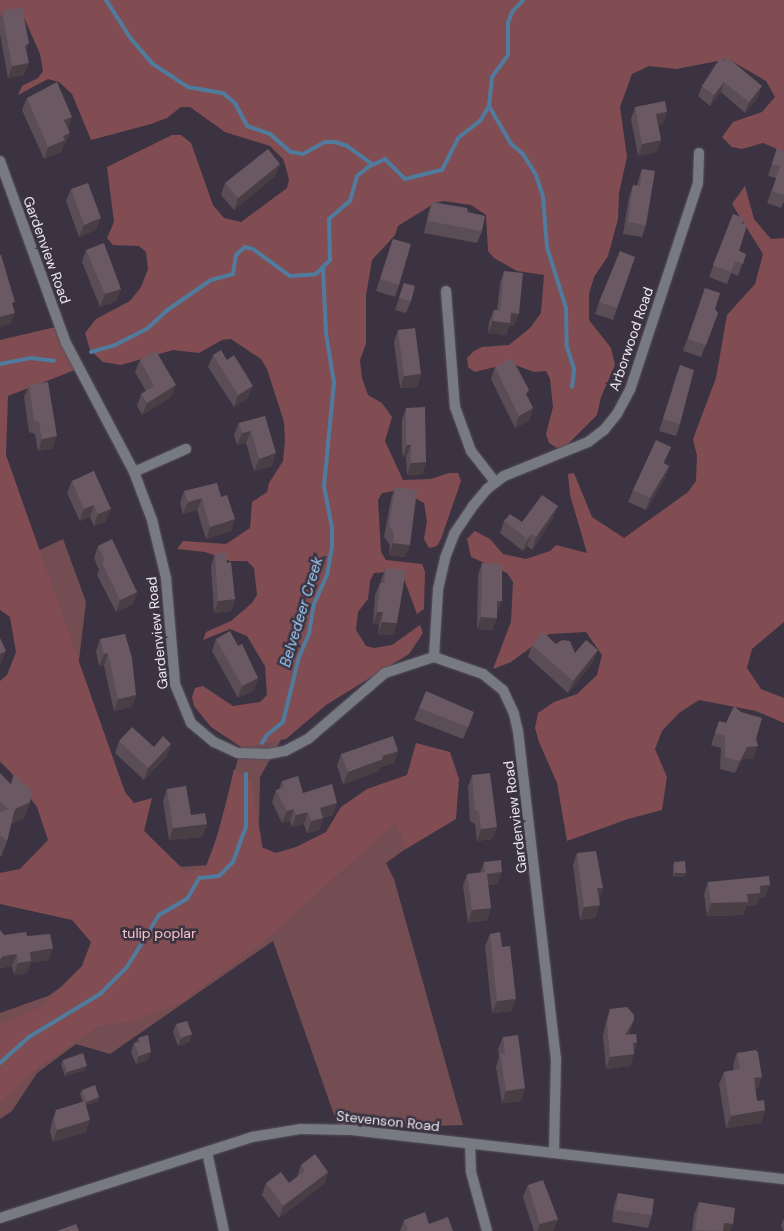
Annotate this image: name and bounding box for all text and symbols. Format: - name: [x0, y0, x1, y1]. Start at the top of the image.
- street label: Gardenview Road: [20, 194, 74, 306]
- street label: Arborwood Road: [605, 285, 657, 393]
- water label: Belvedeer Creek: [277, 555, 327, 669]
- street label: Gardenview Road: [143, 576, 171, 690]
- street label: Gardenview Road: [500, 760, 530, 874]
- park label: tulip poplar: [122, 925, 196, 941]
- street label: Stevenson Road: [336, 1107, 440, 1135]

